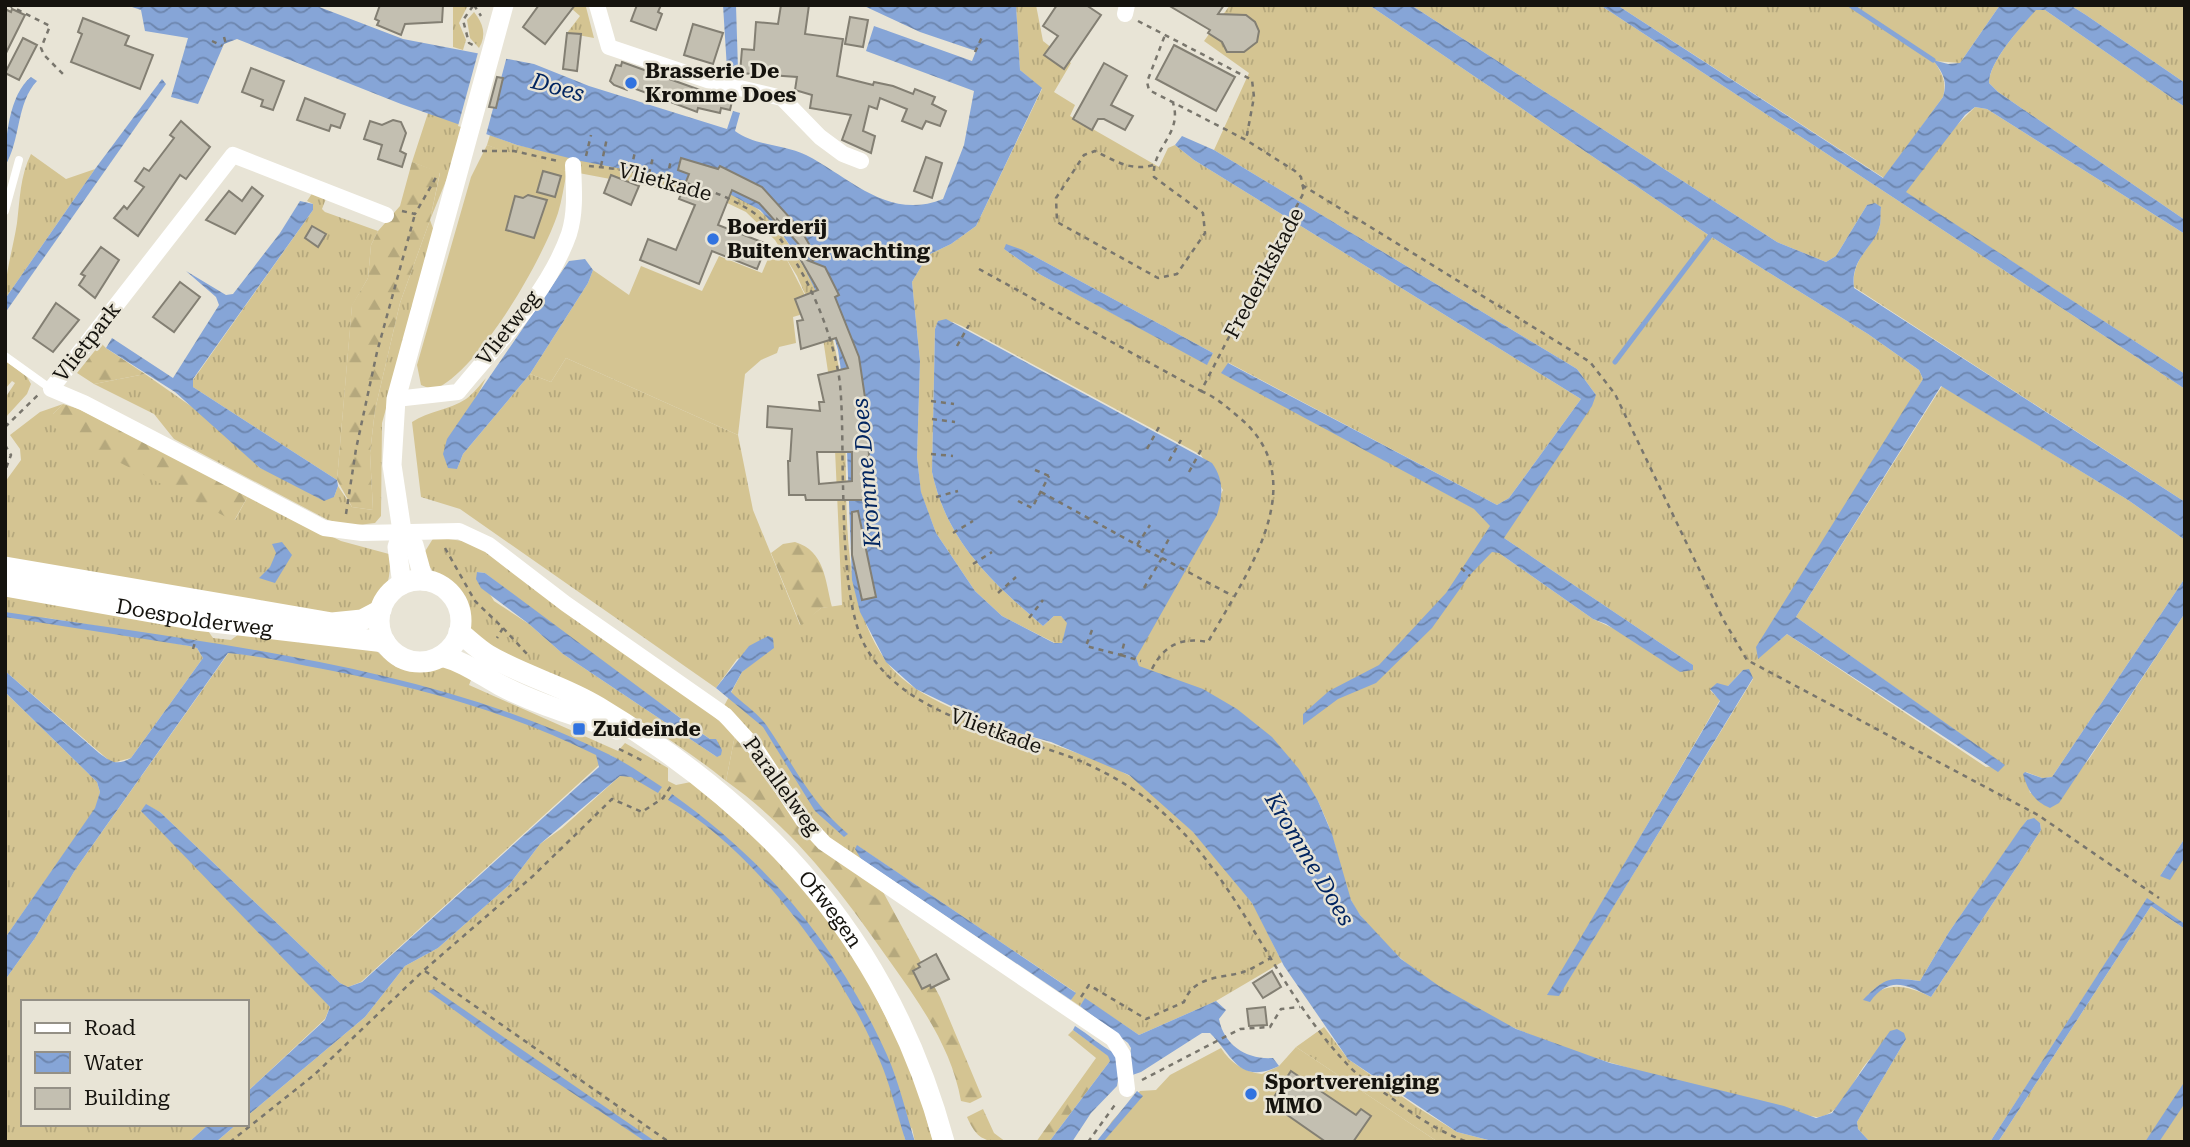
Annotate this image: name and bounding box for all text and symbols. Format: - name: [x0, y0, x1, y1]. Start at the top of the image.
- place label: Brasserie De Kromme Does: [645, 59, 796, 107]
- water label: Does: [527, 67, 587, 107]
- marker: Brasserie De Kromme Does: [623, 75, 639, 91]
- street label: Vlietkade: [615, 158, 715, 206]
- street label: Frederikskade: [1219, 204, 1309, 342]
- place label: Boerderij Buitenverwachting: [727, 215, 930, 263]
- marker: Boerderij Buitenverwachting: [705, 231, 721, 247]
- street label: Vlietweg: [471, 286, 545, 370]
- street label: Vlietpark: [49, 297, 125, 387]
- water label: Kromme Does: [846, 397, 887, 550]
- street label: Doespolderweg: [114, 594, 274, 641]
- street label: Vlietkade: [947, 703, 1045, 759]
- place label: Zuideinde: [593, 717, 701, 741]
- marker: Zuideinde: [571, 721, 587, 737]
- street label: Parallelweg: [738, 732, 826, 840]
- water label: Kromme Does: [1259, 787, 1360, 931]
- street label: Ofwegen: [794, 866, 867, 953]
- legend: [21, 1000, 248, 1126]
- text: Road: [84, 1016, 136, 1040]
- text: Water: [84, 1051, 144, 1075]
- place label: Sportvereniging MMO: [1265, 1070, 1439, 1118]
- text: Building: [84, 1086, 170, 1110]
- marker: Sportvereniging MMO: [1243, 1086, 1259, 1102]

